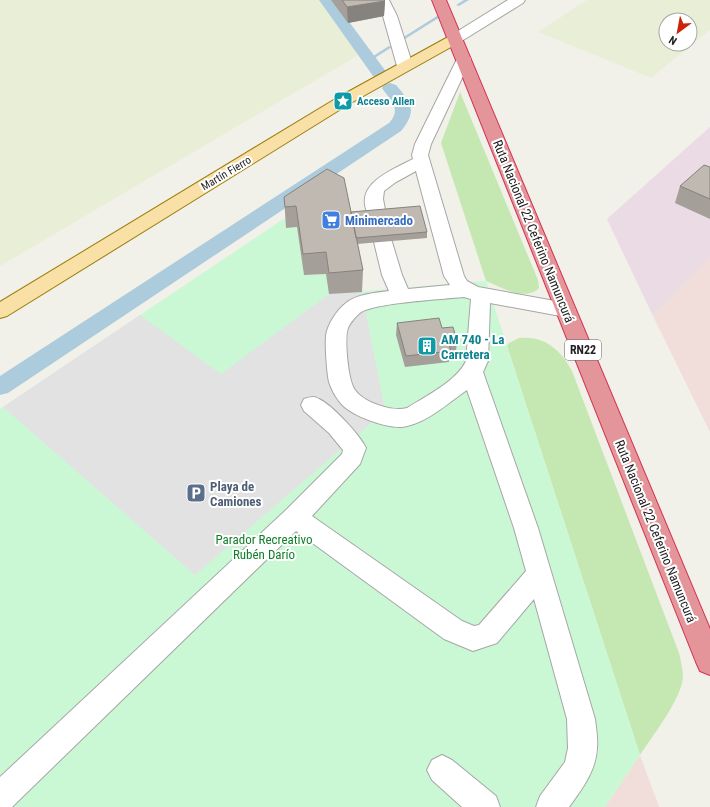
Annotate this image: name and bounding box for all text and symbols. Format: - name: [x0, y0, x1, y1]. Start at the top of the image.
- north arrow: [658, 12, 698, 52]
- text: N: [666, 33, 679, 47]
- place icon: Acceso Allen: [332, 90, 354, 112]
- place label: Acceso Allen: [357, 95, 415, 108]
- street label: Ruta Nacional 22 Ceferino Namuncurá: [490, 138, 577, 325]
- street label: Martín Fierro: [199, 153, 254, 193]
- supermarket icon: Minimercado: [320, 209, 342, 231]
- place label: Minimercado: [345, 213, 413, 228]
- place label: AM 740 - La Carretera: [441, 332, 504, 362]
- building icon: AM 740 - La Carretera: [416, 335, 438, 357]
- road number: RN22: [565, 340, 601, 360]
- street label: Ruta Nacional 22 Ceferino Namuncurá: [612, 438, 699, 625]
- place label: Playa de Camiones: [210, 479, 262, 509]
- parking icon: Playa de Camiones: [185, 482, 207, 504]
- park label: Parador Recreativo Rubén Darío: [215, 532, 313, 562]

